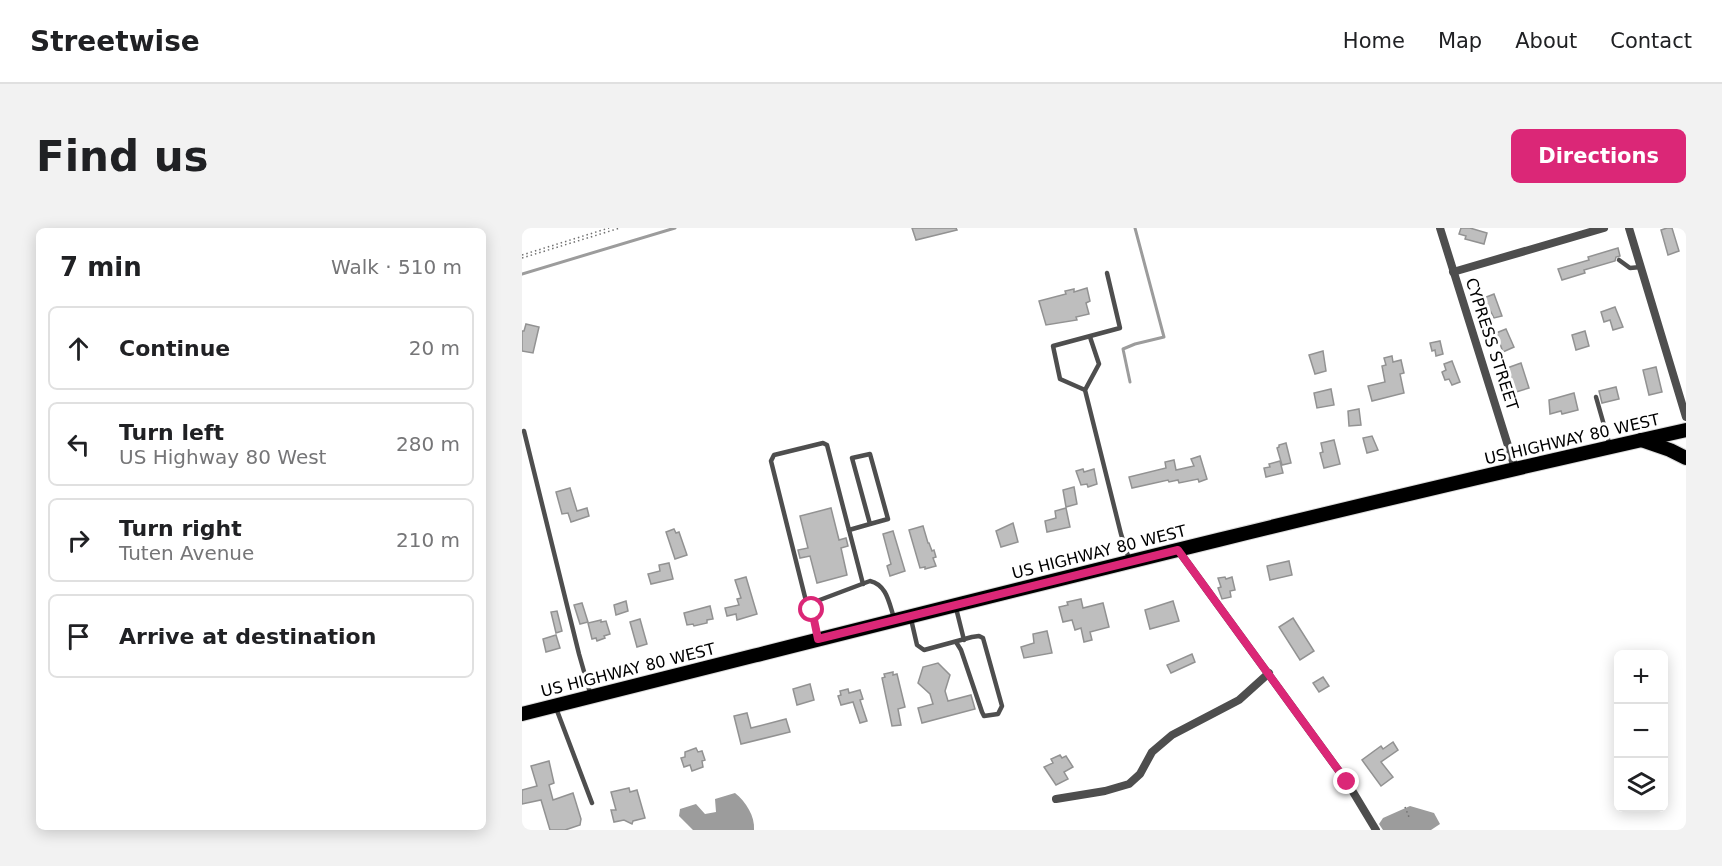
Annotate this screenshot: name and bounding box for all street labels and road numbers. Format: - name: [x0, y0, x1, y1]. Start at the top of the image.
- street label: CYPRESS STREET: [1462, 275, 1522, 413]
- street label: US HIGHWAY 80 WEST: [1483, 410, 1662, 468]
- street label: US HIGHWAY 80 WEST: [1010, 521, 1188, 583]
- street label: US HIGHWAY 80 WEST: [539, 639, 717, 701]

